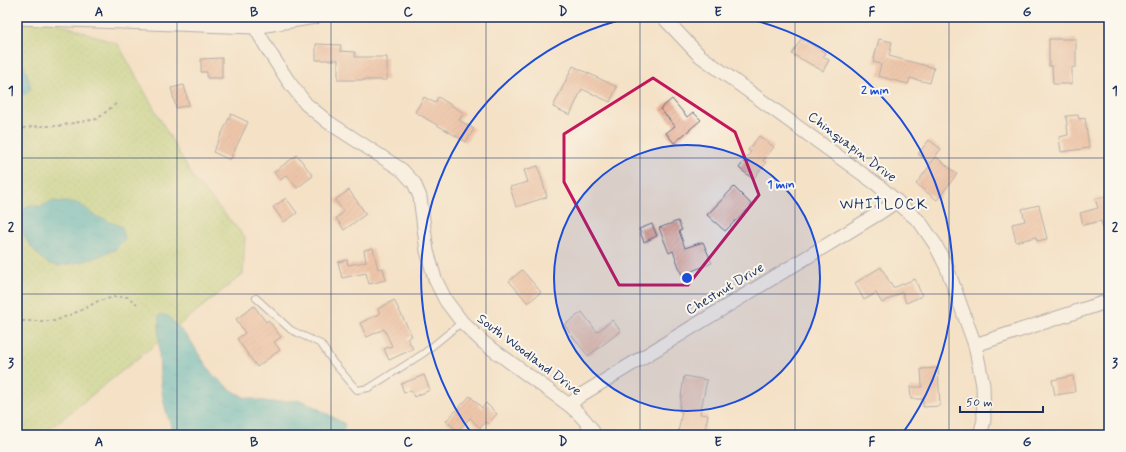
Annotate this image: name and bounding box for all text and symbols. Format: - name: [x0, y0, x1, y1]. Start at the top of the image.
- text: A: [95, 4, 103, 21]
- text: B: [250, 4, 259, 21]
- text: C: [403, 4, 413, 21]
- text: D: [559, 4, 568, 21]
- text: E: [714, 4, 722, 21]
- text: F: [869, 4, 876, 21]
- text: G: [1023, 4, 1032, 21]
- text: 1: [8, 83, 14, 100]
- text: 2 min: [861, 83, 889, 99]
- text: 1: [1112, 83, 1118, 100]
- street label: Chinquapin Drive: [804, 108, 900, 186]
- text: 1 min: [767, 177, 795, 193]
- district label: WHITLOCK: [840, 195, 928, 215]
- text: 2: [8, 219, 15, 236]
- text: 2: [1112, 219, 1119, 236]
- street label: Chestnut Drive: [683, 259, 767, 319]
- centre of rings: [680, 271, 694, 285]
- street label: South Woodland Drive: [473, 310, 585, 400]
- text: 3: [8, 355, 14, 372]
- text: 3: [1112, 355, 1118, 372]
- scale bar: [960, 388, 1043, 414]
- text: 50 m: [966, 395, 993, 411]
- text: A: [95, 434, 103, 451]
- text: B: [250, 434, 259, 451]
- text: C: [403, 434, 413, 451]
- text: D: [559, 434, 568, 451]
- text: E: [714, 434, 722, 451]
- text: F: [869, 434, 876, 451]
- text: G: [1023, 434, 1032, 451]

